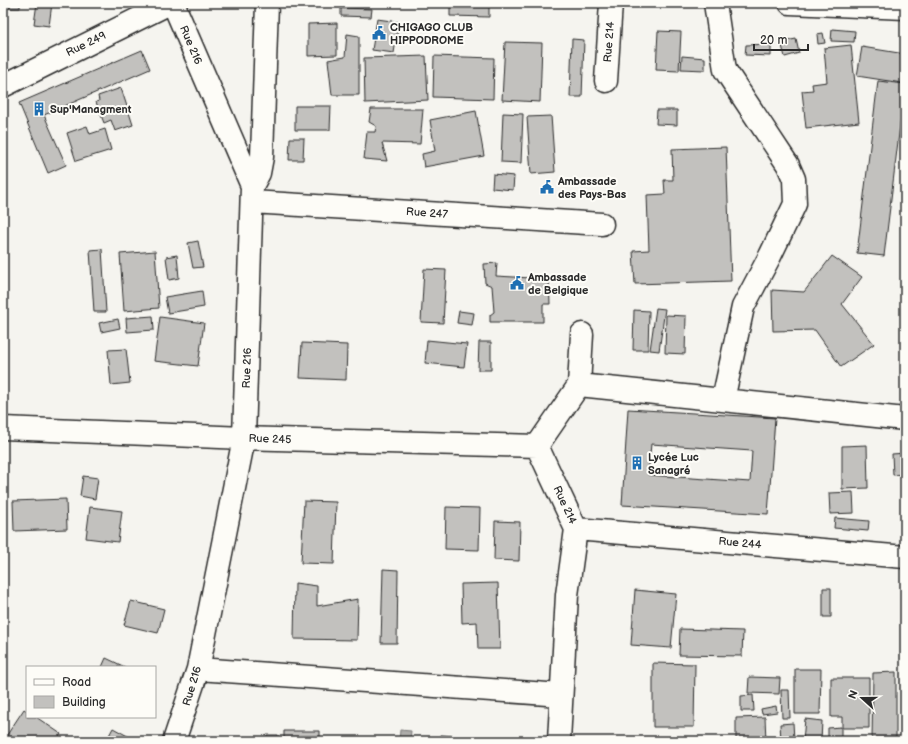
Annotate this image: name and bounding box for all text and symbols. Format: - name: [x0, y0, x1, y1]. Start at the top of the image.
- place label: CHIGAGO CLUB HIPPODROME: [390, 21, 473, 47]
- street label: Rue 214: [601, 21, 617, 63]
- street label: Rue 216: [177, 24, 205, 67]
- public building icon: CHIGAGO CLUB HIPPODROME: [371, 25, 387, 41]
- scale bar: [754, 26, 808, 52]
- street label: Rue 249: [64, 29, 108, 59]
- text: 20 m: [760, 33, 787, 48]
- building icon: Sup'Managment: [31, 101, 47, 117]
- place label: Sup'Managment: [50, 103, 132, 116]
- place label: Ambassade des Pays-Bas: [557, 175, 627, 201]
- public building icon: Ambassade des Pays-Bas: [539, 179, 555, 195]
- street label: Rue 247: [406, 205, 449, 221]
- place label: Ambassade de Belgique: [527, 271, 588, 297]
- public building icon: Ambassade de Belgique: [509, 275, 525, 291]
- street label: Rue 216: [240, 347, 254, 389]
- street label: Rue 245: [248, 432, 292, 446]
- place label: Lycée Luc Sanagré: [648, 451, 699, 477]
- building icon: Lycée Luc Sanagré: [629, 455, 645, 471]
- street label: Rue 214: [551, 484, 580, 526]
- street label: Rue 244: [718, 535, 762, 551]
- street label: Rue 216: [180, 664, 204, 707]
- legend: [26, 666, 156, 718]
- text: Road: [62, 675, 91, 690]
- north arrow: [842, 678, 882, 718]
- text: N: [846, 688, 861, 701]
- text: Building: [62, 695, 106, 710]

